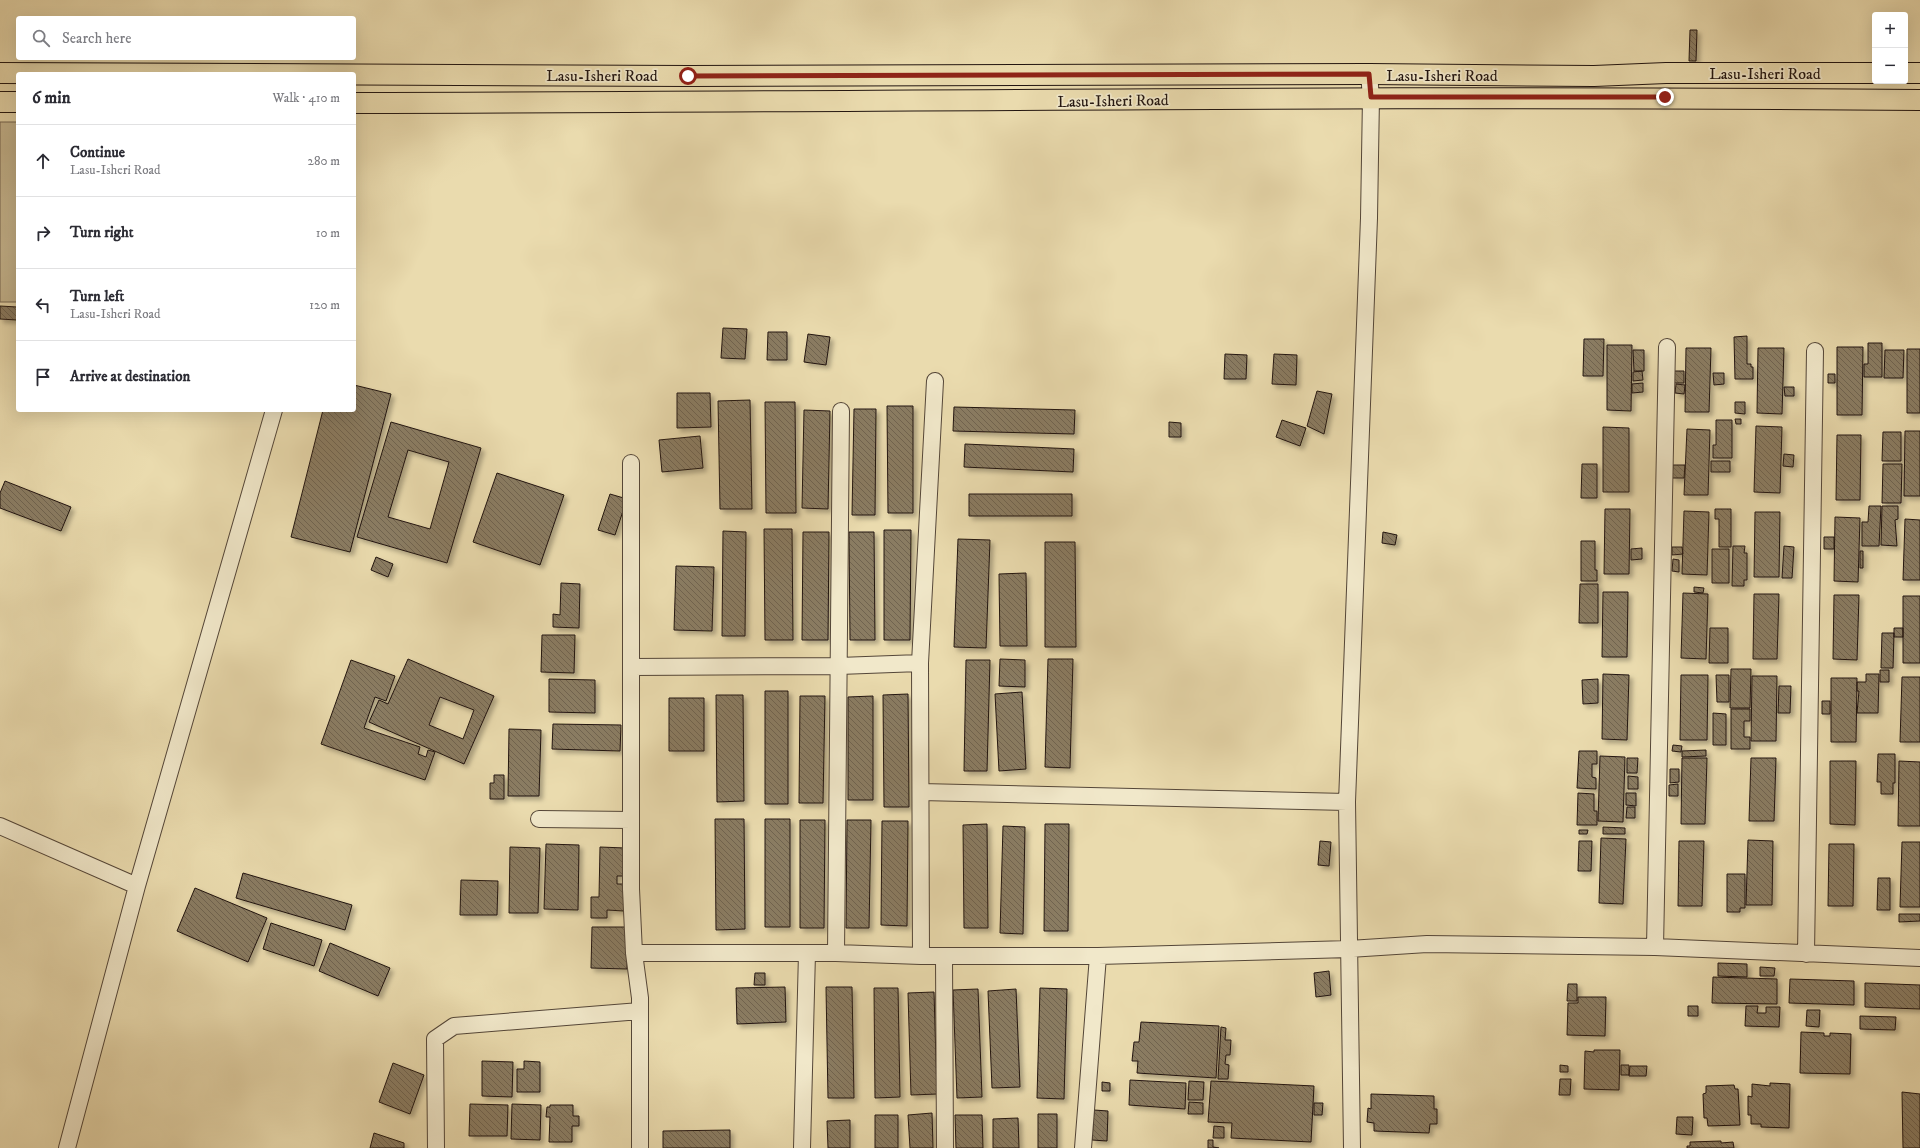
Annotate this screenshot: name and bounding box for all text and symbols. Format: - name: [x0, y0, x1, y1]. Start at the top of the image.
- map controls: [1872, 12, 1908, 84]
- button: +: [1872, 12, 1908, 48]
- search box: [16, 16, 356, 60]
- icon: search: [30, 27, 52, 49]
- text: Search here: [62, 29, 131, 48]
- button: −: [1872, 48, 1908, 84]
- street label: Lasu-Isheri Road: [1709, 64, 1821, 84]
- street label: Lasu-Isheri Road: [546, 66, 658, 86]
- street label: Lasu-Isheri Road: [1386, 66, 1498, 86]
- route start: [679, 67, 697, 85]
- text: 6 min: [32, 87, 71, 109]
- route end: [1656, 88, 1674, 106]
- text: Walk · 410 m: [273, 90, 340, 106]
- street label: Lasu-Isheri Road: [1057, 90, 1169, 112]
- text: Continue: [70, 143, 125, 162]
- icon: ahead: [32, 150, 54, 172]
- text: 280 m: [308, 153, 340, 169]
- text: Lasu-Isheri Road: [70, 162, 161, 178]
- icon: right: [32, 222, 54, 244]
- text: Turn right: [70, 223, 133, 242]
- text: 10 m: [316, 225, 340, 241]
- text: Turn left: [70, 287, 124, 306]
- icon: left: [32, 294, 54, 316]
- text: 120 m: [309, 297, 340, 313]
- text: Lasu-Isheri Road: [70, 306, 161, 322]
- icon: arrive: [32, 366, 54, 388]
- text: Arrive at destination: [70, 367, 190, 386]

